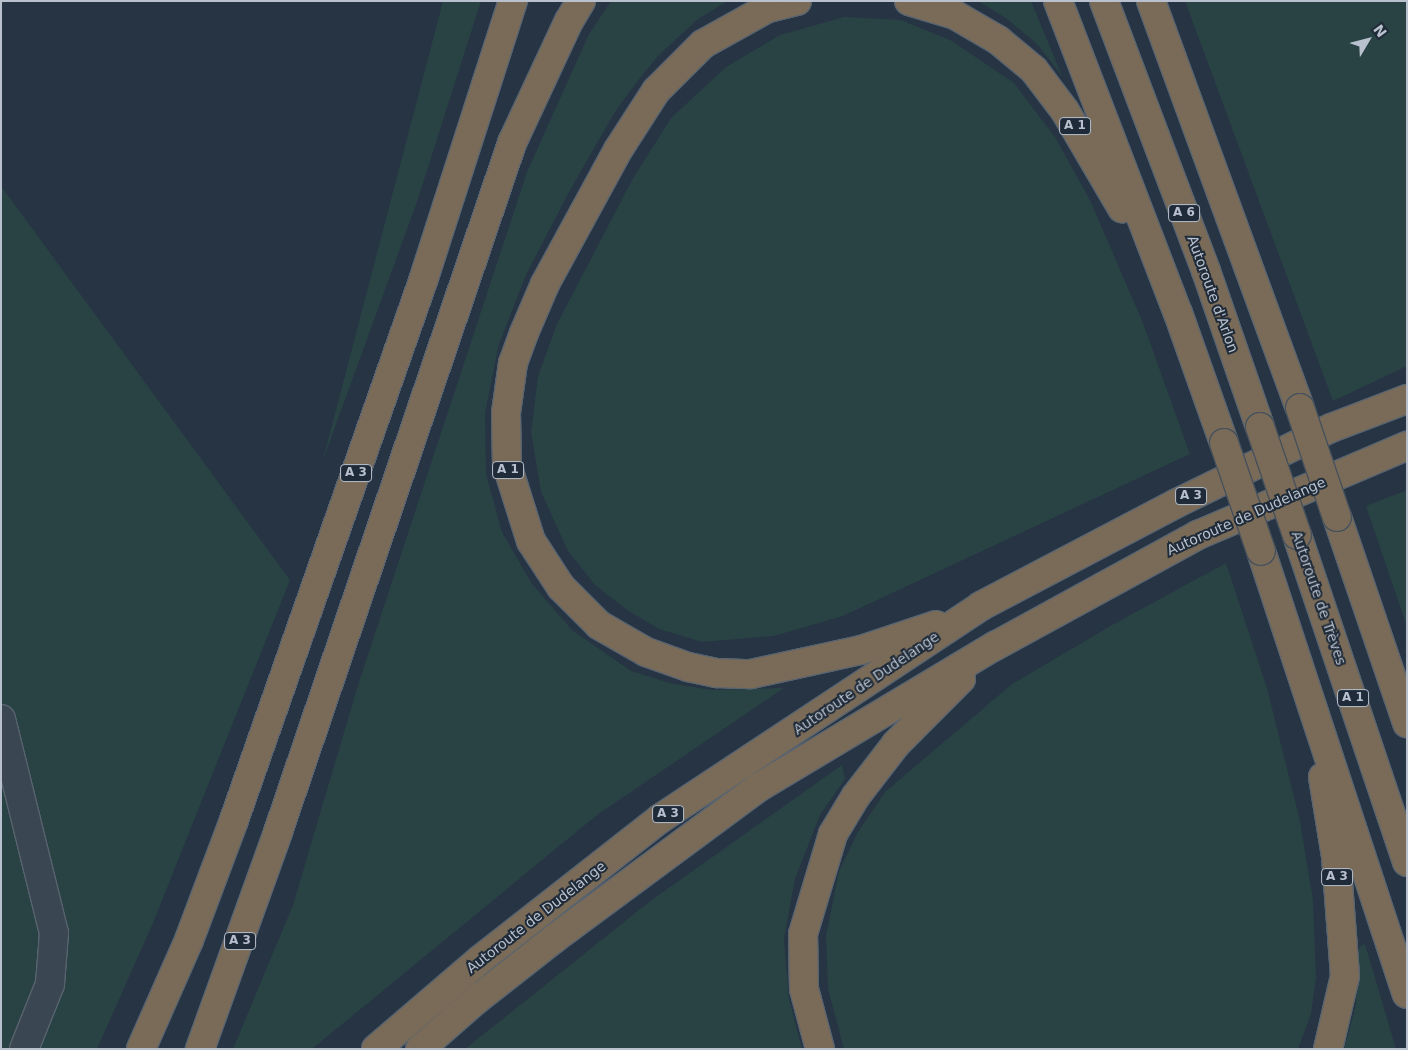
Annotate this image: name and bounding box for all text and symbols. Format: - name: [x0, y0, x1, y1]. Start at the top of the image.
- north arrow: [1343, 15, 1393, 65]
- text: N: [1370, 21, 1390, 40]
- road number: A 1: [1059, 116, 1091, 136]
- road number: A 6: [1168, 204, 1200, 222]
- street label: Autoroute d'Arlon: [1184, 233, 1242, 355]
- road number: A 1: [492, 460, 524, 480]
- road number: A 3: [340, 463, 372, 482]
- street label: Autoroute de Dudelange: [1164, 473, 1328, 559]
- road number: A 3: [1175, 486, 1207, 506]
- street label: Autoroute de Trèves: [1288, 529, 1350, 667]
- street label: Autoroute de Dudelange: [790, 628, 942, 738]
- road number: A 1: [1337, 688, 1369, 708]
- road number: A 3: [652, 804, 684, 824]
- street label: Autoroute de Dudelange: [463, 857, 609, 977]
- road number: A 3: [1321, 868, 1353, 886]
- road number: A 3: [224, 931, 256, 950]

